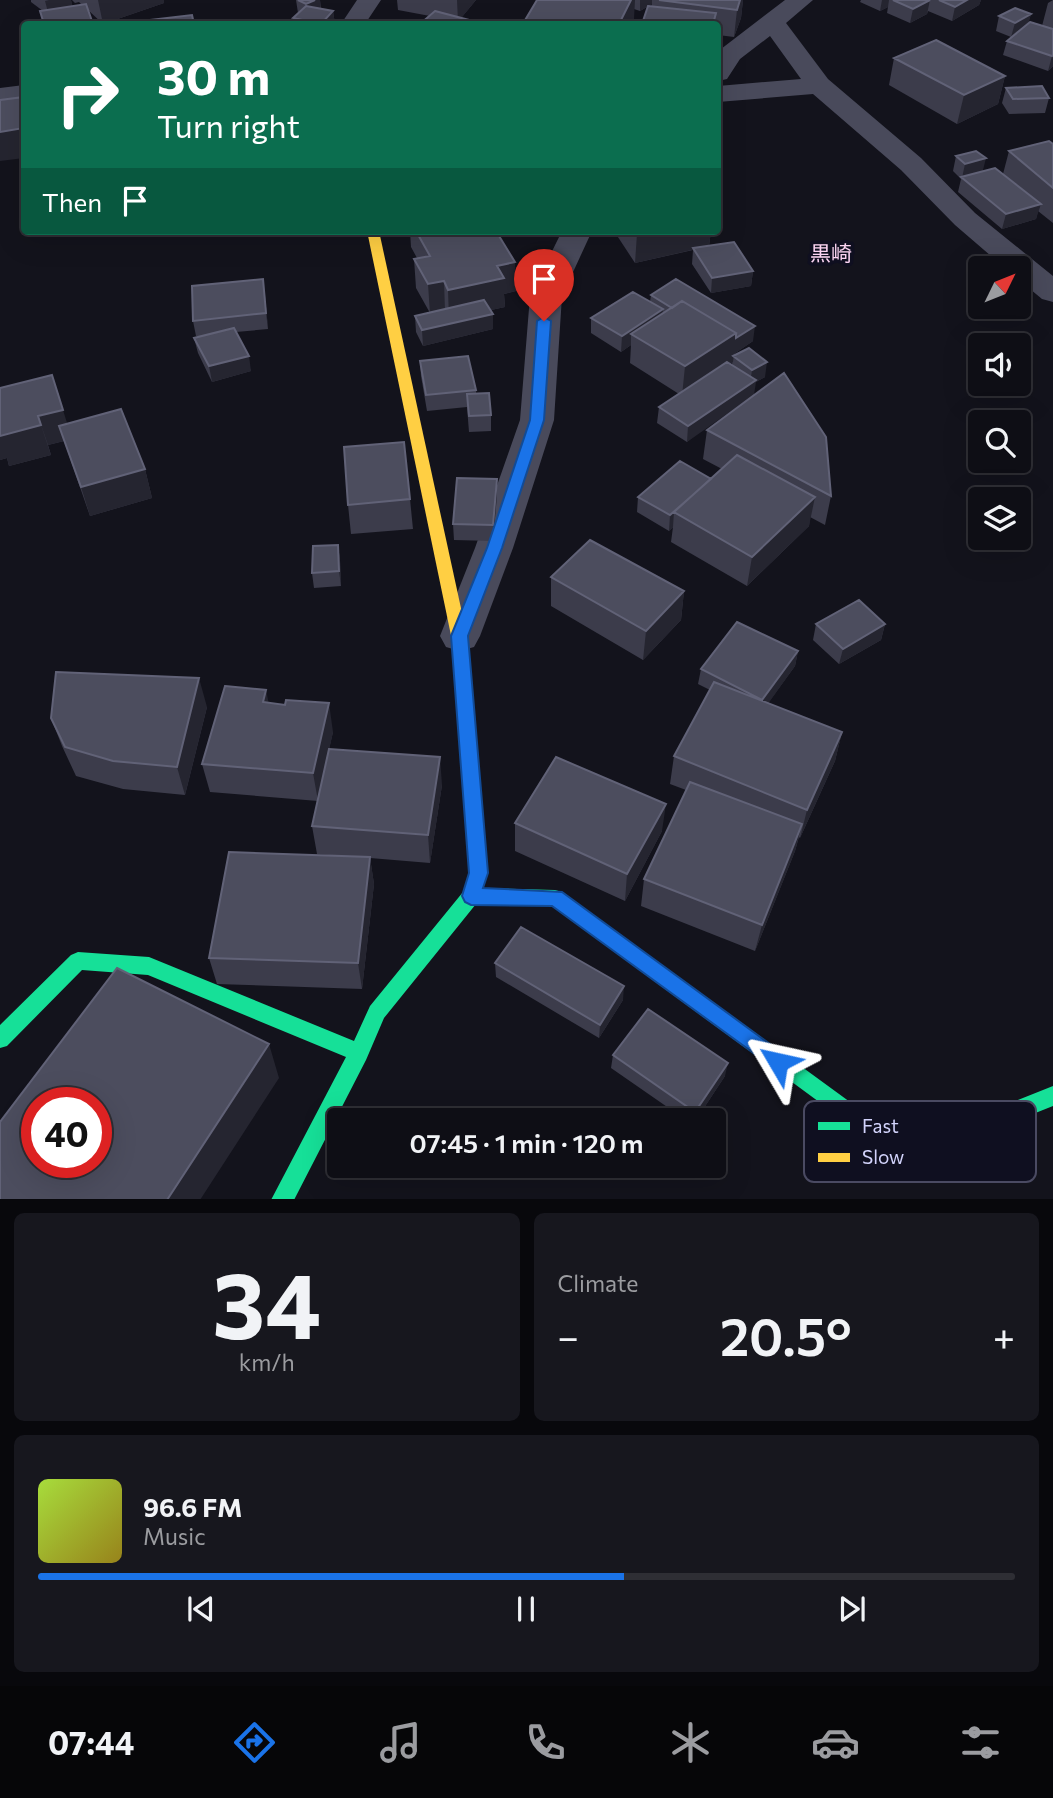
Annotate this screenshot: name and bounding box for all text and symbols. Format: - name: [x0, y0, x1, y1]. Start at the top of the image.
- text: 30 m: [157, 45, 270, 105]
- icon: right: [42, 49, 133, 140]
- text: Turn right: [157, 105, 300, 145]
- icon: arrive: [116, 182, 154, 220]
- text: Then: [42, 186, 102, 217]
- district label: 黒崎: [810, 240, 852, 265]
- pin: [514, 249, 574, 321]
- north arrow: [968, 256, 1031, 318]
- map controls: [968, 256, 1031, 550]
- icon: arrive: [525, 260, 563, 298]
- button: sound: [968, 333, 1031, 396]
- button: search: [968, 410, 1031, 473]
- button: layers: [968, 487, 1031, 550]
- position arrow: [741, 1025, 815, 1099]
- speed limit sign: 40: [21, 1087, 112, 1178]
- legend: [804, 1101, 1036, 1182]
- text: Fast: [862, 1114, 899, 1137]
- text: 07:45 · 1 min · 120 m: [410, 1127, 643, 1158]
- text: Slow: [862, 1145, 904, 1168]
- text: 34: [212, 1246, 321, 1358]
- text: Climate: [558, 1269, 639, 1297]
- text: 20.5°: [720, 1303, 852, 1367]
- text: −: [558, 1312, 579, 1359]
- text: +: [993, 1312, 1015, 1359]
- text: km/h: [239, 1348, 295, 1376]
- text: 96.6 FM: [143, 1491, 242, 1522]
- text: Music: [143, 1522, 206, 1550]
- icon: previous: [182, 1590, 220, 1628]
- icon: pause: [507, 1590, 545, 1628]
- icon: next: [833, 1590, 871, 1628]
- icon: directions: [230, 1718, 279, 1767]
- icon: music: [376, 1718, 425, 1767]
- icon: phone: [521, 1718, 570, 1767]
- icon: climate: [666, 1718, 715, 1767]
- icon: car: [811, 1718, 860, 1767]
- icon: filters: [956, 1718, 1005, 1767]
- text: 07:44: [48, 1722, 134, 1762]

